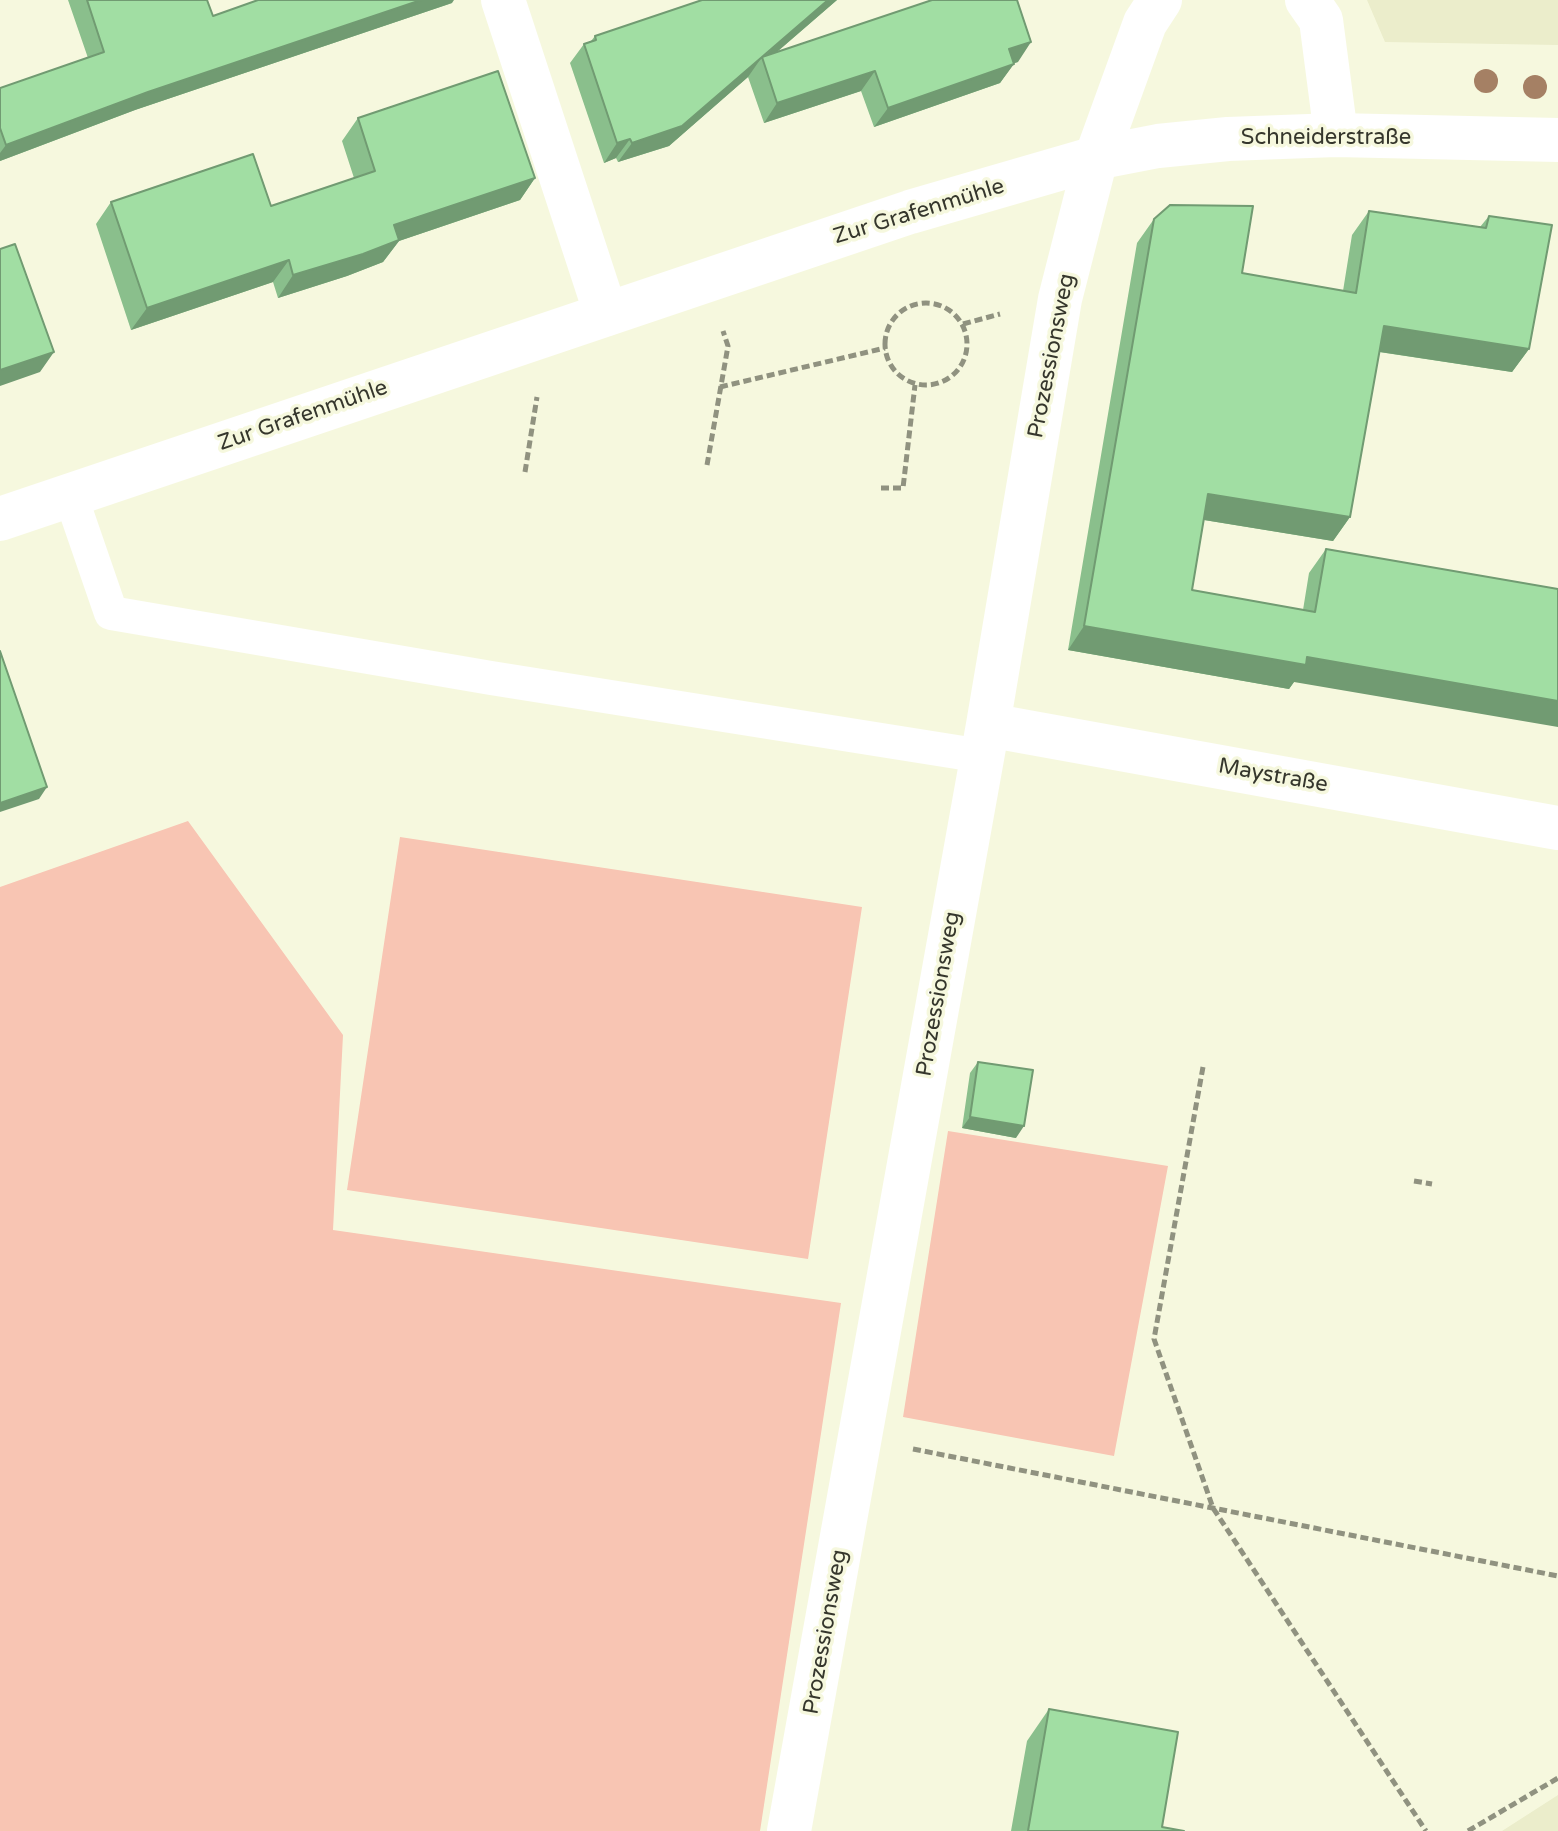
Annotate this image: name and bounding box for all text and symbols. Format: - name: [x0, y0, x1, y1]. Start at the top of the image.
- street label: Schneiderstraße: [1241, 125, 1411, 151]
- street label: Zur Grafenmühle: [830, 173, 1008, 251]
- street label: Prozessionsweg: [1023, 272, 1081, 440]
- street label: Zur Grafenmühle: [215, 375, 391, 457]
- street label: Maystraße: [1216, 753, 1330, 799]
- street label: Prozessionsweg: [912, 910, 966, 1078]
- street label: Prozessionsweg: [799, 1548, 853, 1716]

